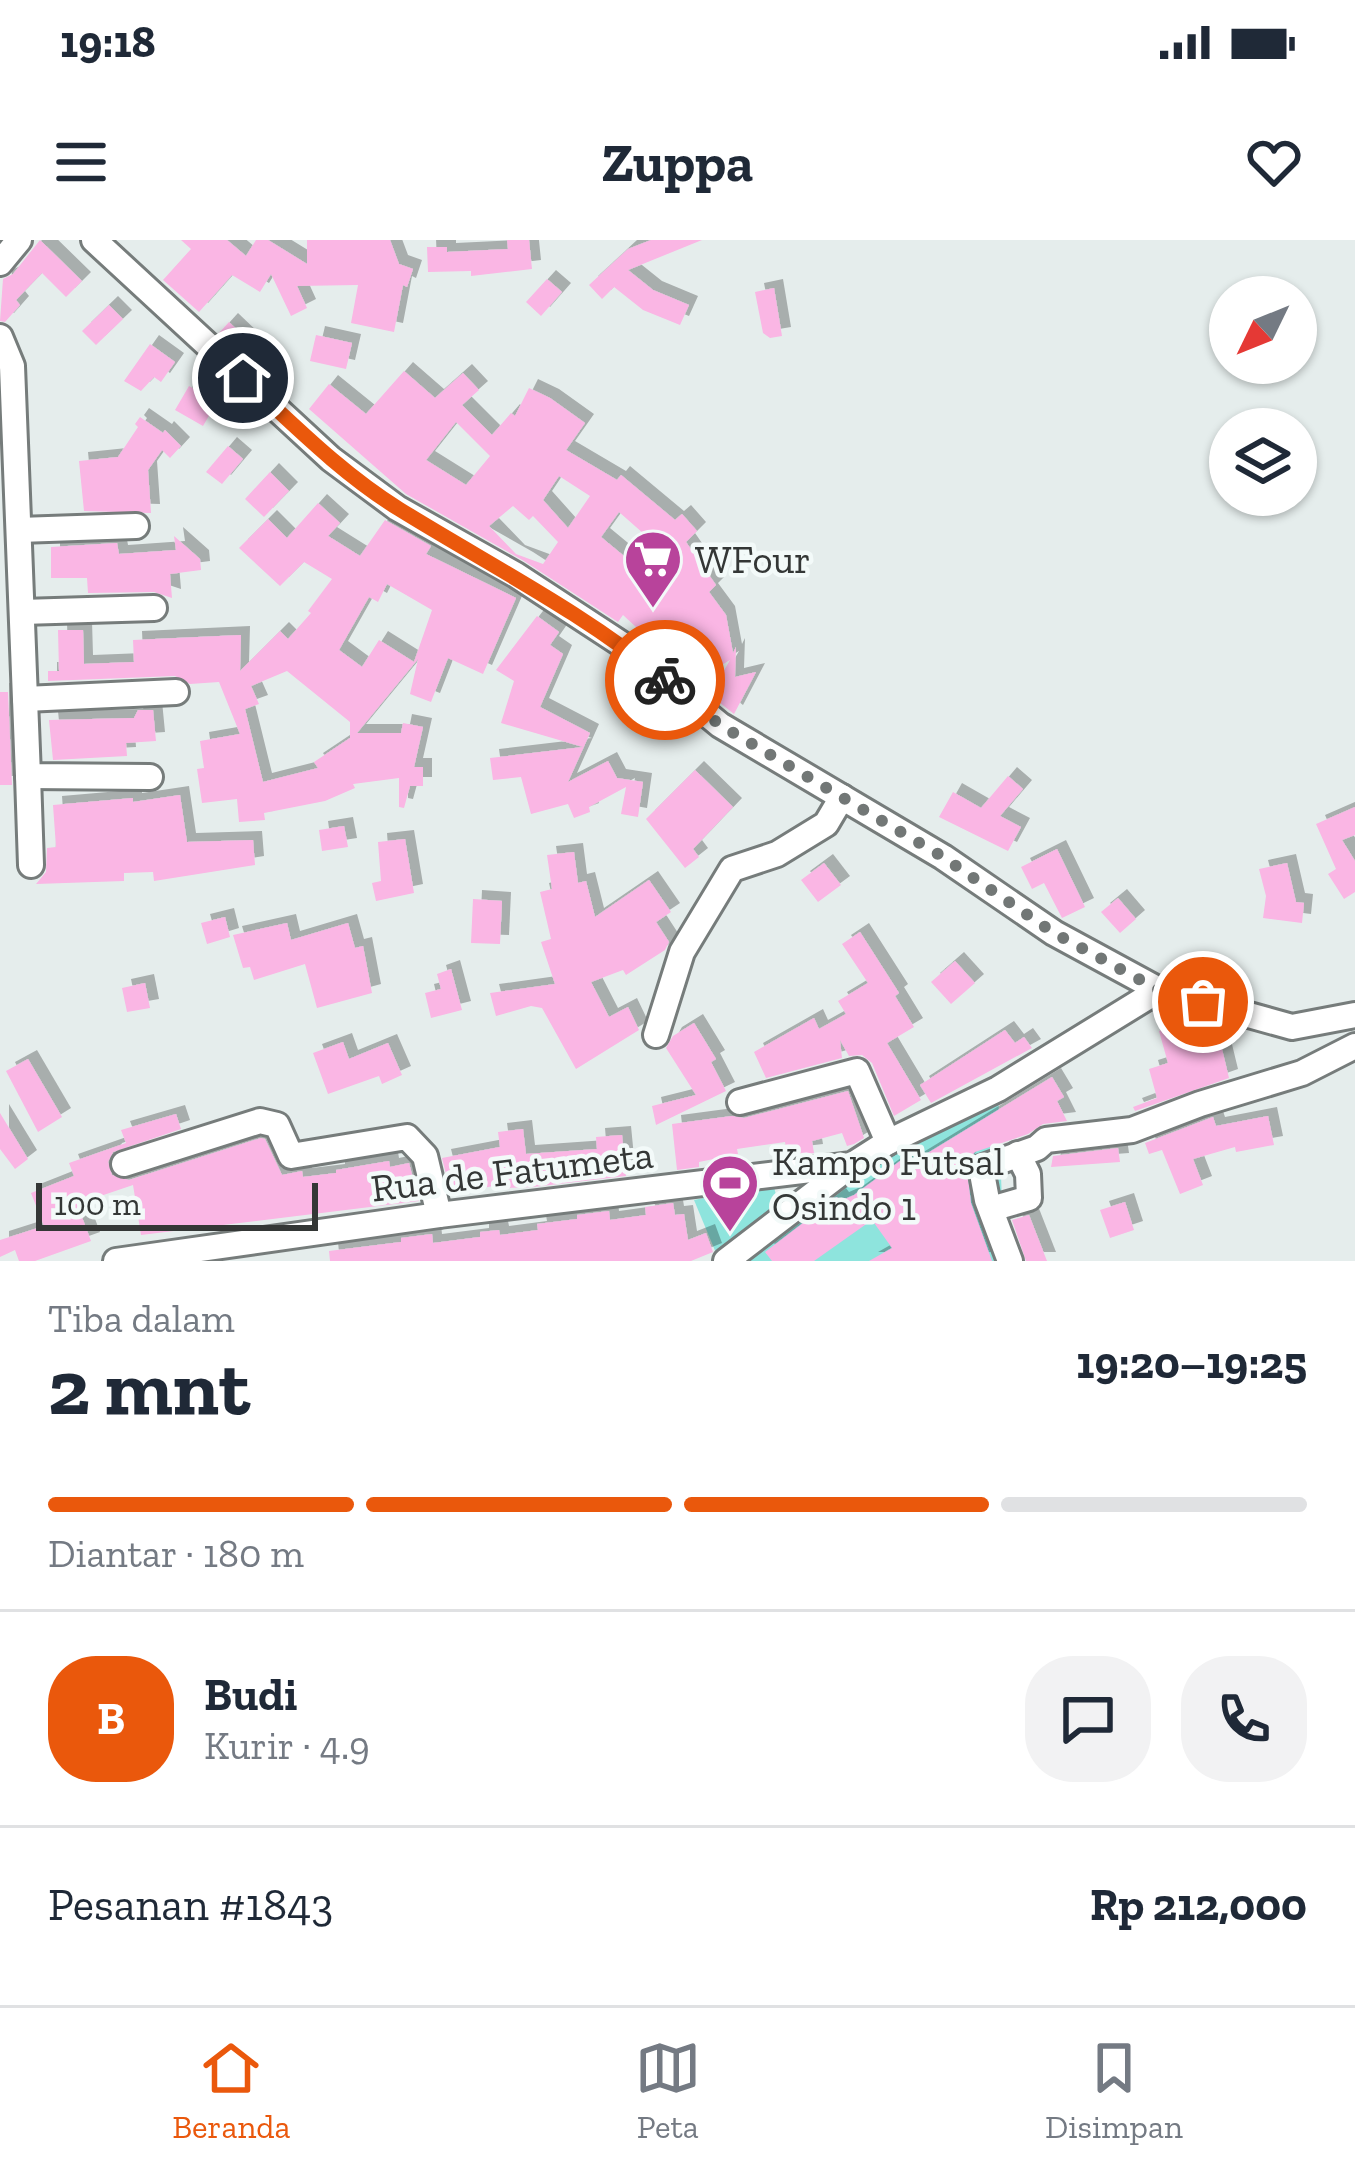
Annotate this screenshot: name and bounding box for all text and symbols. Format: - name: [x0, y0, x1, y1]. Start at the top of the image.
- text: 19:18: [60, 15, 156, 69]
- icon: menu: [48, 129, 114, 195]
- icon: heart: [1241, 129, 1307, 195]
- text: Zuppa: [602, 130, 753, 195]
- north arrow: [1209, 276, 1317, 384]
- map controls: [1209, 276, 1317, 516]
- pin: [192, 327, 294, 429]
- icon: home: [210, 345, 276, 411]
- button: layers: [1209, 408, 1317, 516]
- supermarket icon: WFour: [622, 528, 684, 610]
- place label: WFour: [695, 536, 811, 583]
- courier: [605, 620, 725, 740]
- icon: bike: [632, 647, 698, 713]
- pin: [1152, 951, 1254, 1053]
- icon: bag: [1170, 969, 1236, 1035]
- street label: Rua de Fatumeta: [368, 1130, 656, 1212]
- place label: Kampo Futsal Osindo 1: [772, 1138, 1004, 1230]
- sports icon: Kampo Futsal Osindo 1: [699, 1152, 761, 1234]
- scale bar: [36, 1177, 318, 1230]
- text: 100 m: [54, 1184, 141, 1223]
- text: Tiba dalam: [48, 1295, 235, 1342]
- text: 19:20–19:25: [1076, 1336, 1307, 1390]
- text: 2 mnt: [48, 1340, 250, 1434]
- text: Diantar · 180 m: [48, 1530, 304, 1577]
- button: chat: [1025, 1656, 1151, 1782]
- button: phone: [1181, 1656, 1307, 1782]
- text: Budi: [204, 1668, 297, 1722]
- text: B: [97, 1692, 125, 1746]
- text: Kurir · 4.9: [204, 1722, 370, 1769]
- text: Pesanan #1843: [48, 1878, 333, 1932]
- text: Rp 212,000: [1090, 1878, 1307, 1932]
- tab: Beranda: [172, 2035, 290, 2146]
- tab: Peta: [635, 2035, 701, 2146]
- tab: Disimpan: [1045, 2035, 1183, 2146]

